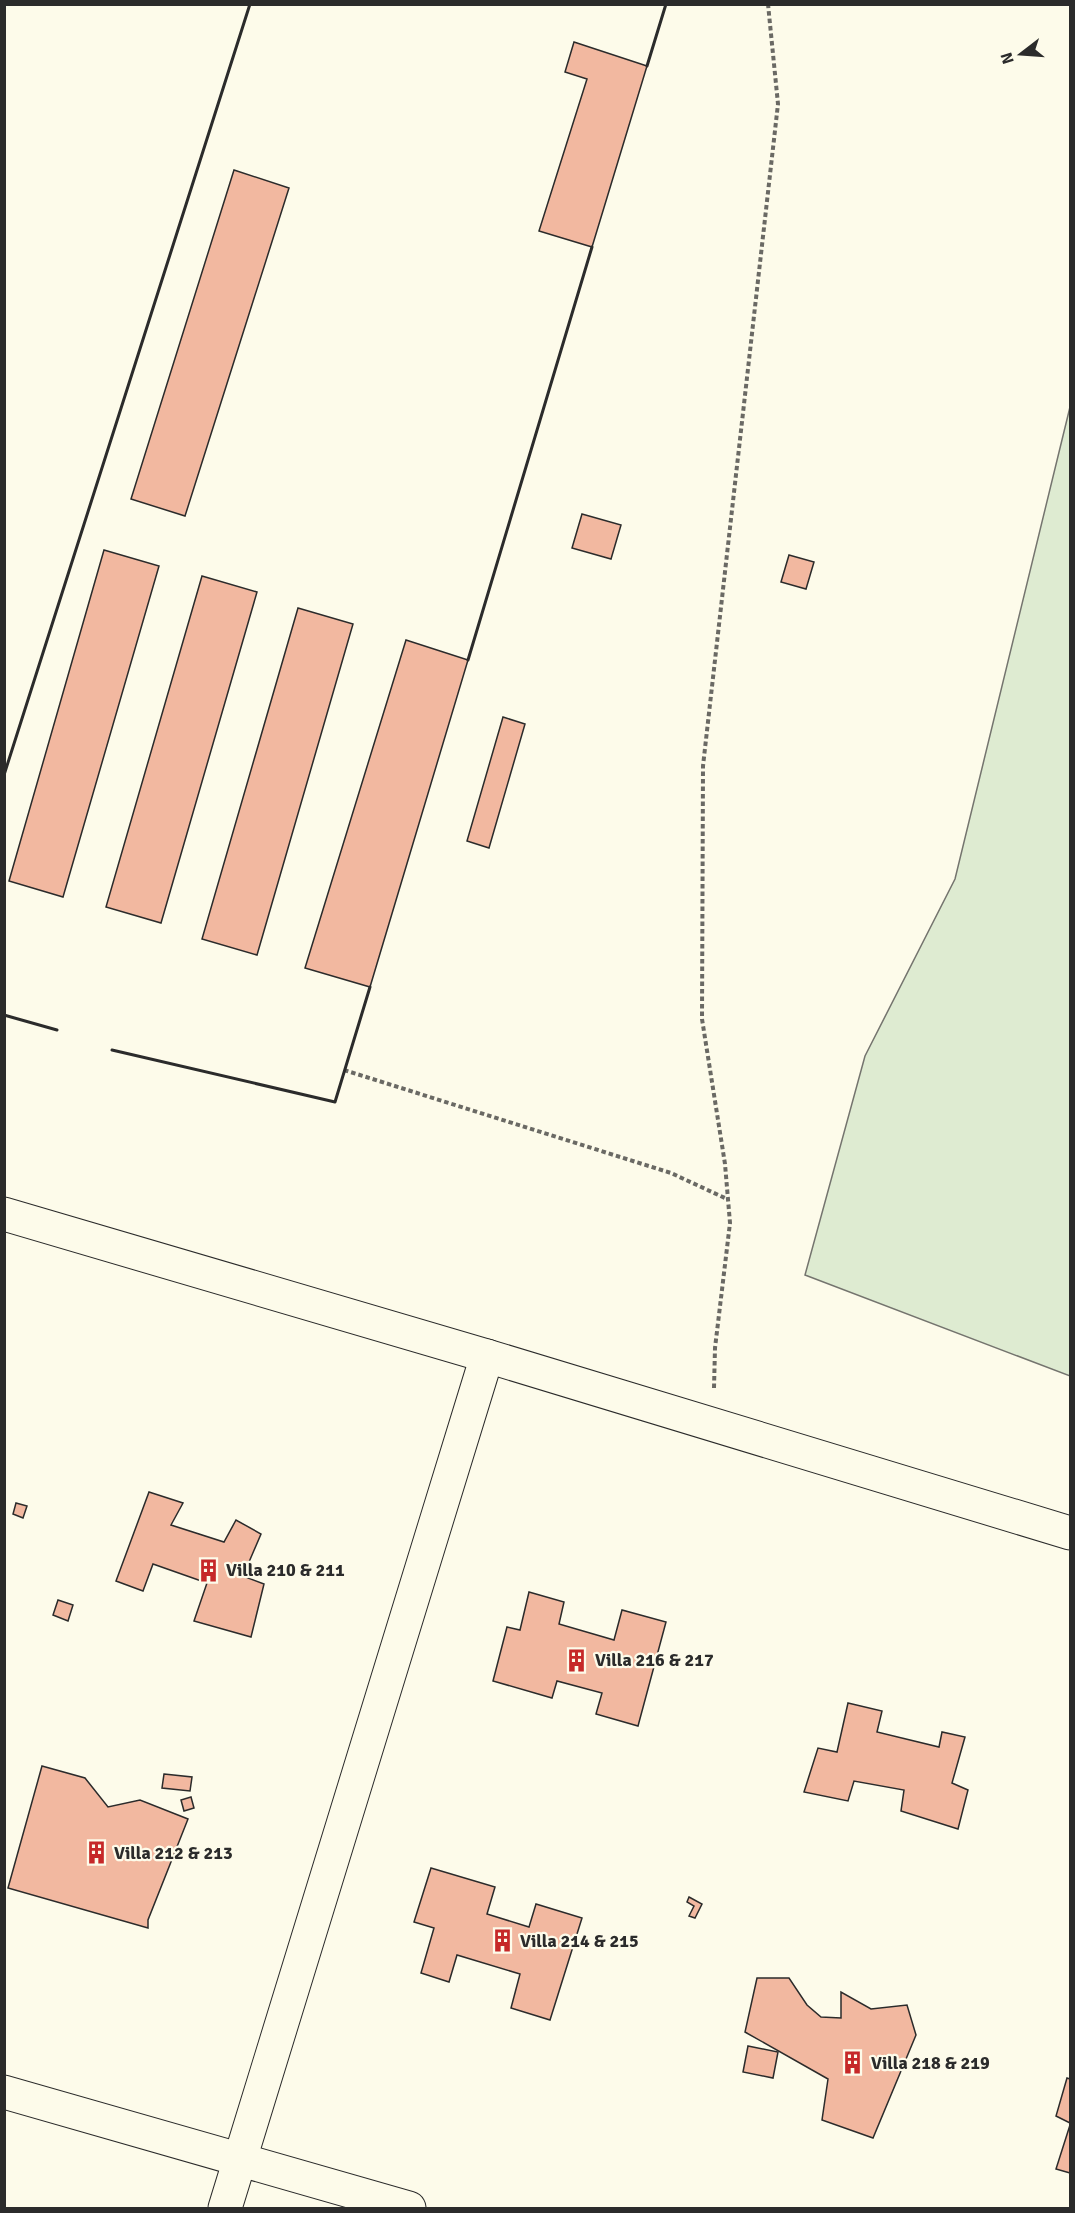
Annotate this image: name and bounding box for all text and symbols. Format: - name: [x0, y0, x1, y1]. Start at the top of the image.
- north arrow: [991, 24, 1051, 84]
- text: N: [996, 50, 1019, 66]
- building icon: Villa 210 & 211: [195, 1557, 221, 1583]
- place label: Villa 210 & 211: [226, 1559, 345, 1581]
- building icon: Villa 216 & 217: [564, 1647, 590, 1673]
- place label: Villa 216 & 217: [595, 1649, 714, 1671]
- building icon: Villa 212 & 213: [83, 1840, 109, 1866]
- place label: Villa 212 & 213: [114, 1842, 233, 1864]
- building icon: Villa 214 & 215: [489, 1928, 515, 1954]
- place label: Villa 214 & 215: [520, 1930, 639, 1952]
- building icon: Villa 218 & 219: [840, 2050, 866, 2076]
- place label: Villa 218 & 219: [871, 2052, 990, 2074]

